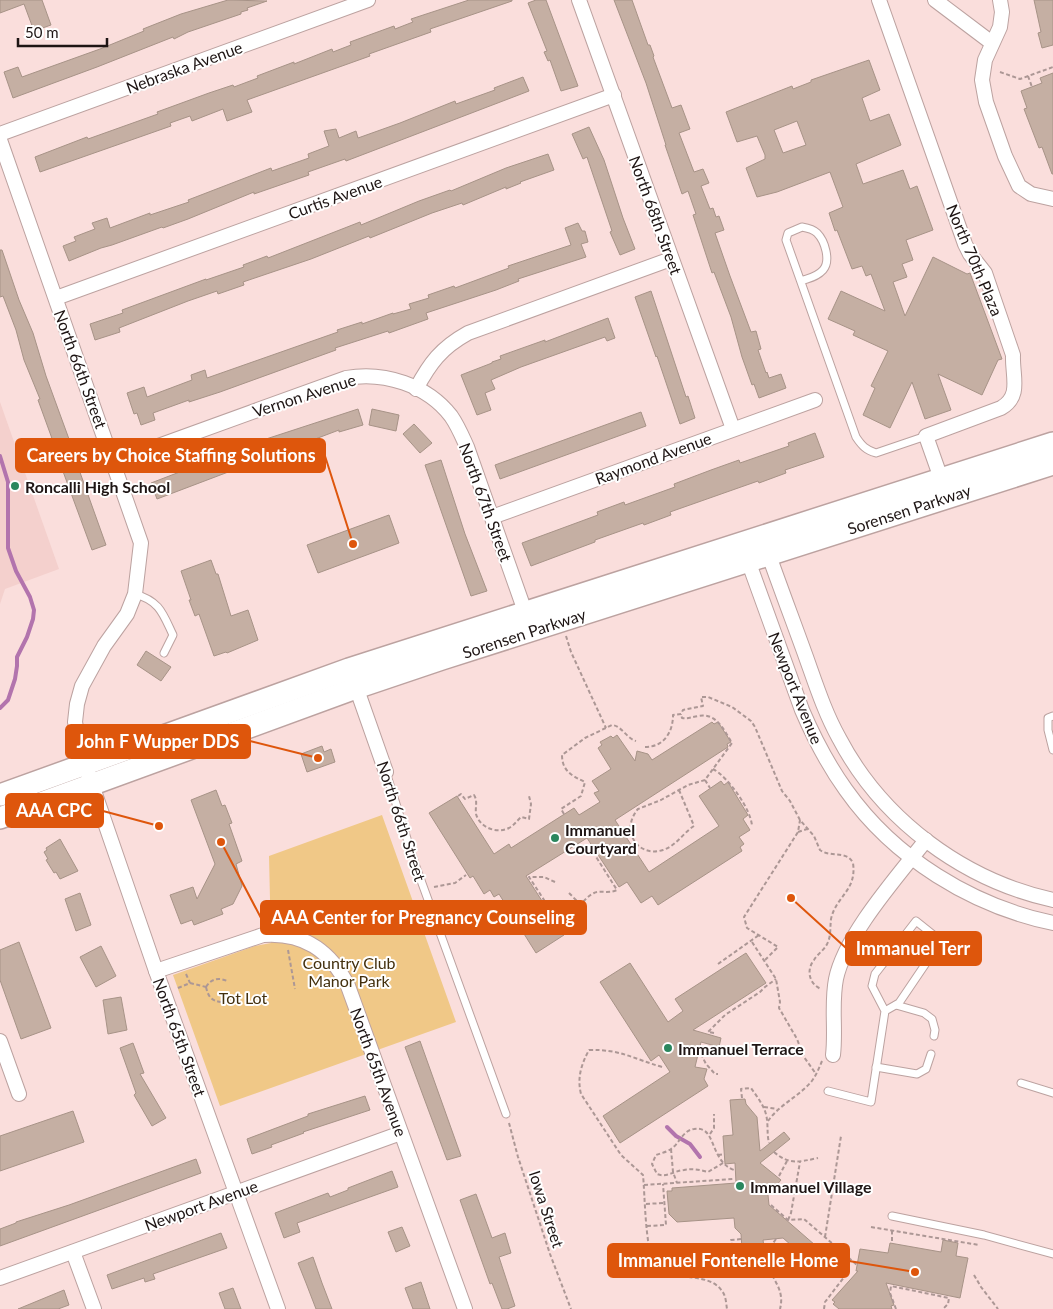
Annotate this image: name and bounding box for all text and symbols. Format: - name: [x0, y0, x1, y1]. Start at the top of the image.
- scale bar: [18, 15, 106, 47]
- text: 50 m: [25, 23, 59, 41]
- street label: Nebraska Avenue: [123, 37, 245, 97]
- street label: North 68th Street: [626, 153, 686, 277]
- street label: Curtis Avenue: [285, 171, 385, 223]
- street label: North 70th Plaza: [943, 201, 1007, 319]
- street label: North 66th Street: [51, 307, 111, 431]
- street label: Vernon Avenue: [250, 369, 358, 421]
- street label: Raymond Avenue: [592, 428, 714, 488]
- callout: Careers by Choice Staffing Solutions: [16, 439, 325, 472]
- street label: North 67th Street: [456, 440, 516, 564]
- text: Careers by Choice Staffing Solutions: [26, 444, 316, 466]
- place label: Roncalli High School: [25, 477, 170, 496]
- marker: Roncalli High School: [9, 480, 21, 492]
- street label: Sorensen Parkway: [845, 480, 974, 538]
- street label: Sorensen Parkway: [460, 604, 589, 662]
- street label: Newport Avenue: [765, 629, 827, 747]
- callout: John F Wupper DDS: [66, 725, 250, 758]
- text: John F Wupper DDS: [77, 730, 240, 752]
- street label: North 66th Street: [374, 759, 430, 884]
- callout: AAA CPC: [6, 794, 103, 827]
- text: AAA CPC: [15, 799, 92, 821]
- place label: Immanuel Courtyard: [565, 820, 637, 857]
- marker: Immanuel Courtyard: [549, 832, 561, 844]
- callout: AAA Center for Pregnancy Counseling: [261, 901, 586, 934]
- text: AAA Center for Pregnancy Counseling: [270, 906, 575, 928]
- callout: Immanuel Terr: [846, 932, 981, 965]
- text: Immanuel Terr: [856, 937, 970, 959]
- park label: Country Club Manor Park: [302, 953, 396, 990]
- street label: North 65th Street: [150, 975, 210, 1099]
- park label: Tot Lot: [219, 988, 268, 1007]
- street label: North 65th Avenue: [347, 1005, 411, 1139]
- place label: Immanuel Terrace: [678, 1039, 804, 1058]
- marker: Immanuel Terrace: [662, 1042, 674, 1054]
- street label: Iowa Street: [526, 1168, 568, 1250]
- street label: Newport Avenue: [142, 1176, 260, 1234]
- place label: Immanuel Village: [750, 1177, 872, 1196]
- marker: Immanuel Village: [734, 1180, 746, 1192]
- callout: Immanuel Fontenelle Home: [608, 1244, 849, 1277]
- text: Immanuel Fontenelle Home: [618, 1249, 839, 1271]

